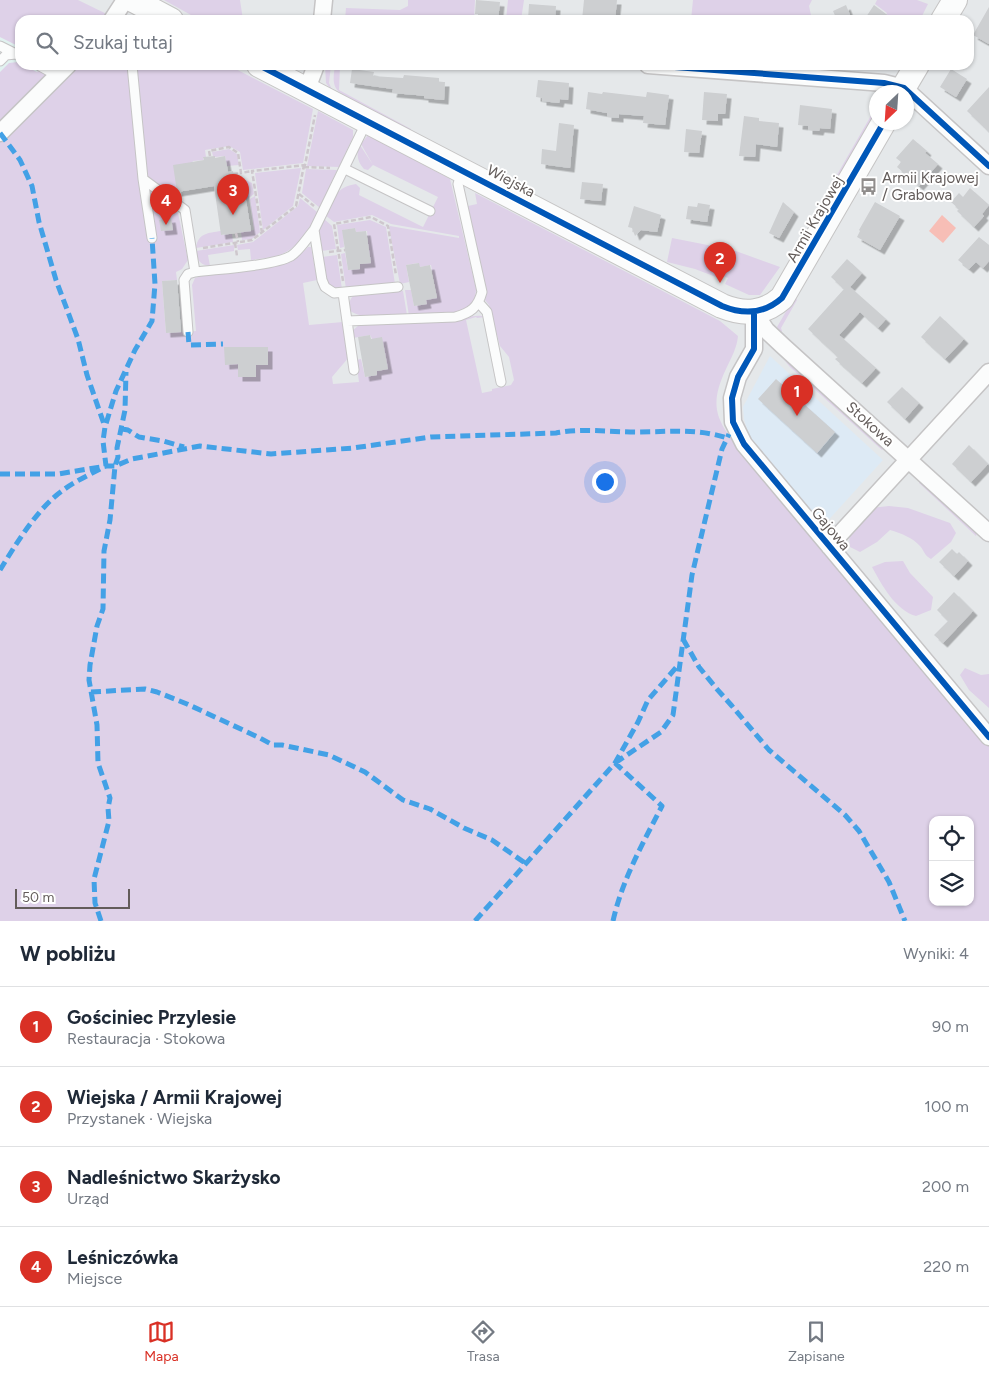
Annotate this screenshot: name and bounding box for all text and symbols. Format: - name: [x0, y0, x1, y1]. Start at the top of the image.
- search box: [15, 15, 974, 70]
- icon: search: [33, 29, 61, 57]
- text: Szukaj tutaj: [73, 31, 173, 54]
- north arrow: [869, 85, 914, 130]
- street label: Wiejska: [484, 161, 538, 201]
- place label: Armii Krajowej / Grabowa: [882, 169, 979, 204]
- street label: Armii Krajowej: [783, 173, 847, 265]
- pin: 3: [217, 174, 249, 215]
- bus stop icon: Armii Krajowej / Grabowa: [858, 177, 878, 197]
- pin: 4: [150, 184, 182, 225]
- pin: 2: [704, 242, 736, 283]
- pin: 1: [781, 375, 813, 416]
- street label: Stokowa: [842, 398, 898, 450]
- your location: [592, 469, 618, 495]
- street label: Gajowa: [808, 504, 854, 554]
- map controls: [929, 816, 974, 906]
- button: locate: [929, 816, 974, 861]
- button: layers: [929, 861, 974, 906]
- scale bar: [15, 886, 130, 909]
- text: 50 m: [22, 889, 54, 906]
- text: W pobliżu: [20, 941, 116, 966]
- text: Wyniki: 4: [903, 944, 969, 963]
- text: Gościniec Przylesie: [67, 1006, 236, 1029]
- text: 1: [33, 1017, 39, 1036]
- text: 90 m: [932, 1017, 969, 1036]
- text: Restauracja · Stokowa: [67, 1029, 225, 1048]
- text: Wiejska / Armii Krajowej: [67, 1086, 282, 1109]
- text: 2: [31, 1097, 41, 1116]
- text: 100 m: [924, 1097, 969, 1116]
- text: Przystanek · Wiejska: [67, 1109, 212, 1128]
- text: Nadleśnictwo Skarżysko: [67, 1166, 281, 1189]
- text: 3: [32, 1177, 40, 1196]
- text: 200 m: [922, 1177, 969, 1196]
- text: Urząd: [67, 1189, 109, 1208]
- text: Leśniczówka: [67, 1246, 178, 1269]
- text: 4: [31, 1257, 41, 1276]
- text: 220 m: [923, 1257, 969, 1276]
- text: Miejsce: [67, 1269, 122, 1288]
- tab: Mapa: [144, 1318, 179, 1365]
- tab: Trasa: [467, 1318, 500, 1365]
- tab: Zapisane: [788, 1318, 845, 1365]

